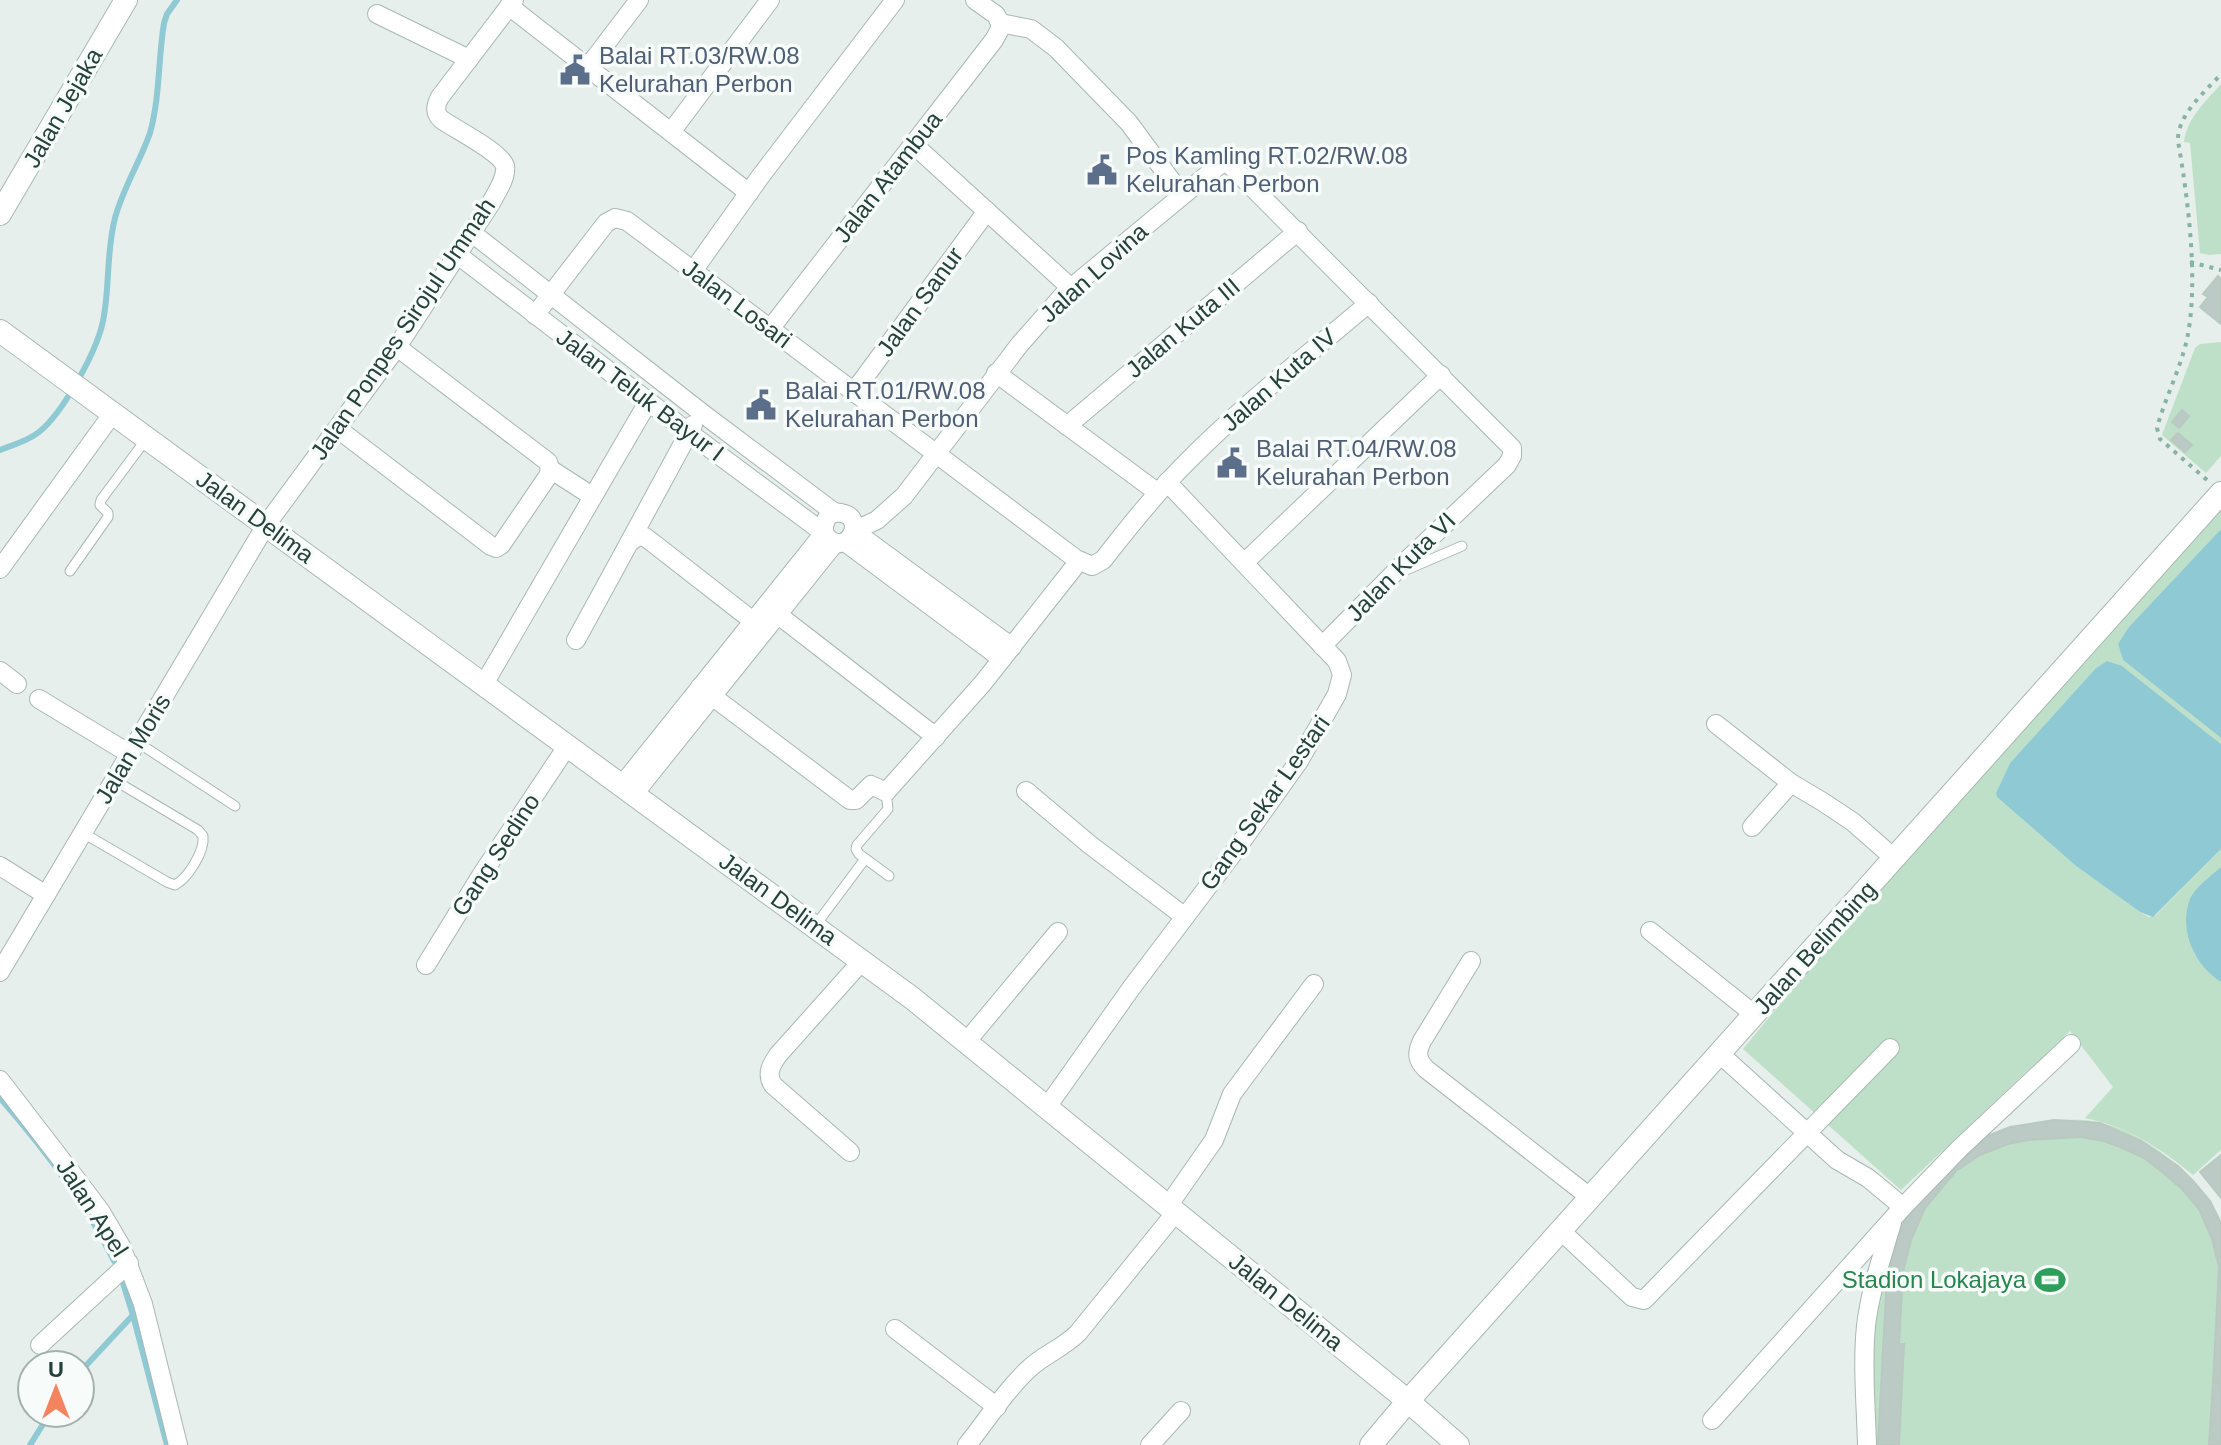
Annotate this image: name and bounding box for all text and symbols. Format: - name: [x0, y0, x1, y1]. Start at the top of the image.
- place label: Balai RT.03/RW.08 Kelurahan Perbon: [599, 42, 800, 97]
- street label: Jalan Jejaka: [18, 43, 108, 172]
- public building icon: Balai RT.03/RW.08 Kelurahan Perbon: [558, 53, 592, 87]
- street label: Jalan Atambua: [828, 105, 948, 248]
- place label: Pos Kamling RT.02/RW.08 Kelurahan Perbon: [1126, 142, 1408, 197]
- public building icon: Pos Kamling RT.02/RW.08 Kelurahan Perbon: [1085, 153, 1119, 187]
- street label: Jalan Ponpes Sirojul Ummah: [305, 193, 500, 465]
- street label: Jalan Lovina: [1035, 217, 1153, 328]
- street label: Jalan Sanur: [871, 242, 968, 361]
- street label: Jalan Losari: [677, 254, 797, 353]
- street label: Jalan Kuta III: [1120, 272, 1245, 383]
- street label: Jalan Teluk Bayur I: [551, 323, 729, 466]
- street label: Jalan Kuta IV: [1216, 323, 1341, 437]
- place label: Balai RT.01/RW.08 Kelurahan Perbon: [785, 377, 986, 432]
- public building icon: Balai RT.01/RW.08 Kelurahan Perbon: [744, 388, 778, 422]
- place label: Balai RT.04/RW.08 Kelurahan Perbon: [1256, 435, 1457, 490]
- public building icon: Balai RT.04/RW.08 Kelurahan Perbon: [1215, 446, 1249, 480]
- street label: Jalan Delima: [191, 465, 320, 569]
- street label: Jalan Kuta VI: [1341, 507, 1461, 627]
- street label: Jalan Moris: [89, 689, 176, 808]
- street label: Gang Sekar Lestari: [1194, 710, 1335, 895]
- street label: Gang Sedino: [446, 789, 545, 921]
- street label: Jalan Delima: [714, 847, 843, 951]
- street label: Jalan Belimbing: [1748, 876, 1881, 1020]
- street label: Jalan Apel: [51, 1154, 134, 1262]
- street label: Jalan Delima: [1224, 1247, 1349, 1356]
- sports icon: Stadion Lokajaya: [2033, 1263, 2067, 1297]
- place label: Stadion Lokajaya: [1842, 1266, 2027, 1293]
- north arrow: [16, 1349, 96, 1429]
- text: U: [48, 1357, 64, 1382]

